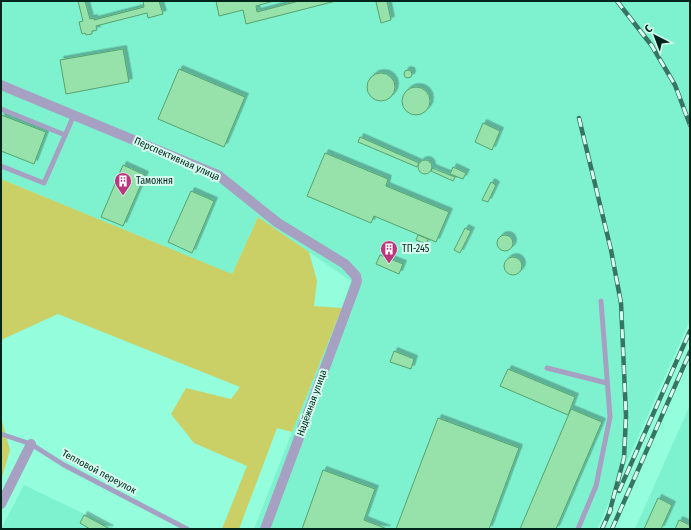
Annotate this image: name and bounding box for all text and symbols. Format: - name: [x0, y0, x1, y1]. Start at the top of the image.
- north arrow: [635, 16, 675, 56]
- text: С: [642, 22, 655, 36]
- street label: Перспективная улица: [132, 135, 222, 183]
- building icon: Таможня: [113, 171, 133, 196]
- place label: Таможня: [136, 175, 173, 187]
- building icon: ТП-245: [379, 239, 399, 264]
- place label: ТП-245: [402, 243, 430, 255]
- street label: Надёжная улица: [294, 368, 330, 438]
- street label: Тепловой переулок: [60, 447, 139, 497]

